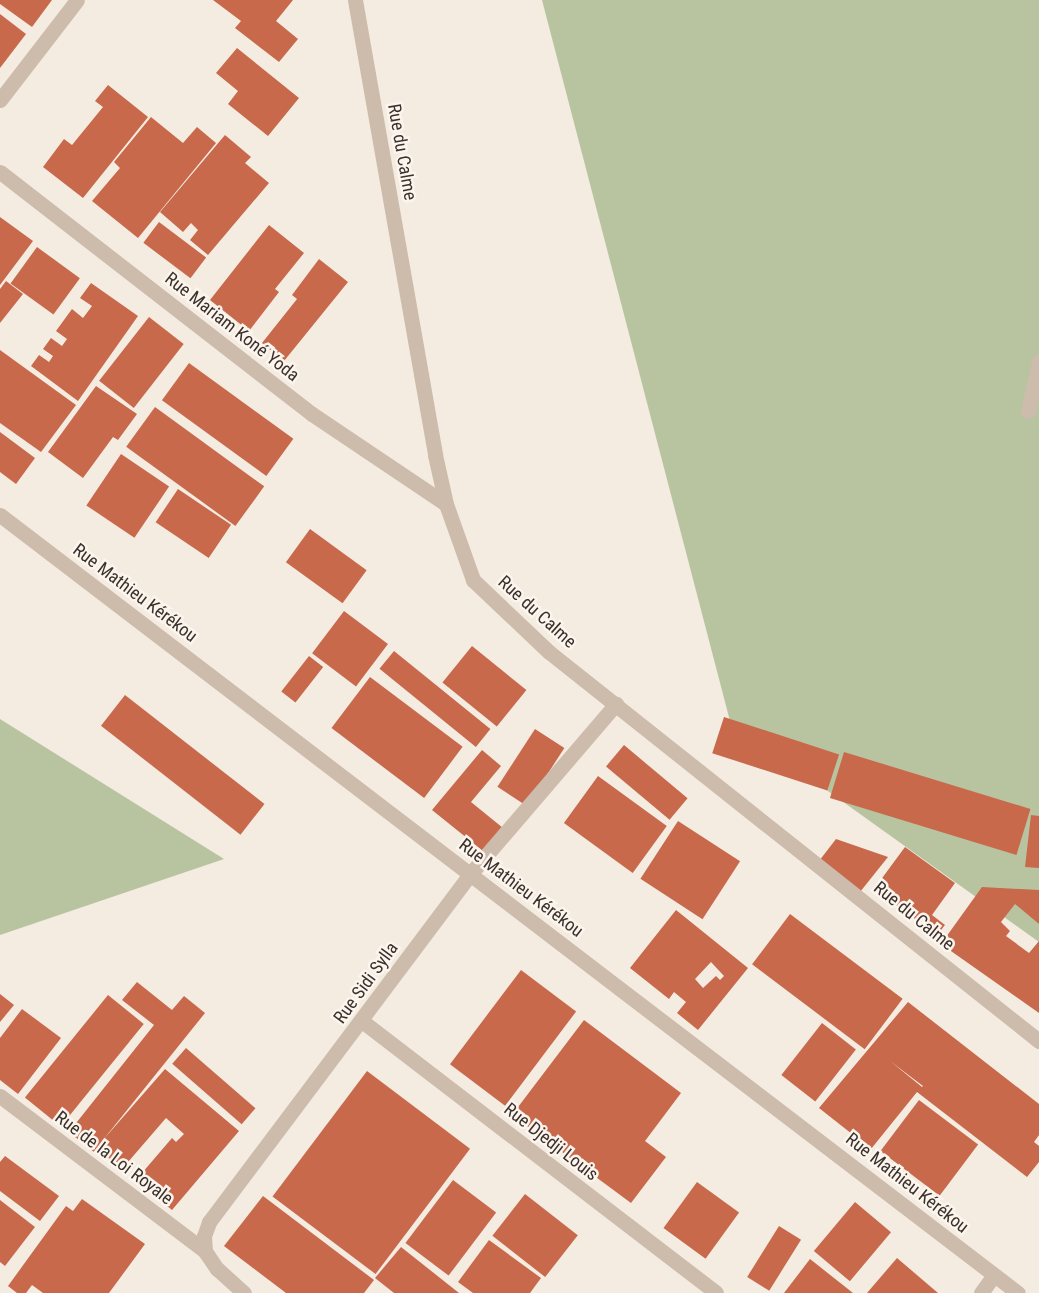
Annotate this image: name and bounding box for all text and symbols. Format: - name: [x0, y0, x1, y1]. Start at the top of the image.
- street label: Rue du Calme: [383, 102, 421, 202]
- street label: Rue Mariam Koné Yoda: [161, 268, 303, 386]
- street label: Rue Mathieu Kérékou: [69, 539, 201, 647]
- street label: Rue du Calme: [494, 571, 580, 653]
- street label: Rue Mathieu Kérékou: [455, 834, 587, 942]
- street label: Rue du Calme: [869, 877, 959, 955]
- street label: Rue Sidi Sylla: [329, 938, 403, 1028]
- street label: Rue Djedji Louis: [500, 1099, 602, 1185]
- street label: Rue de la Loi Royale: [51, 1107, 177, 1209]
- street label: Rue Mathieu Kérékou: [841, 1128, 973, 1238]

